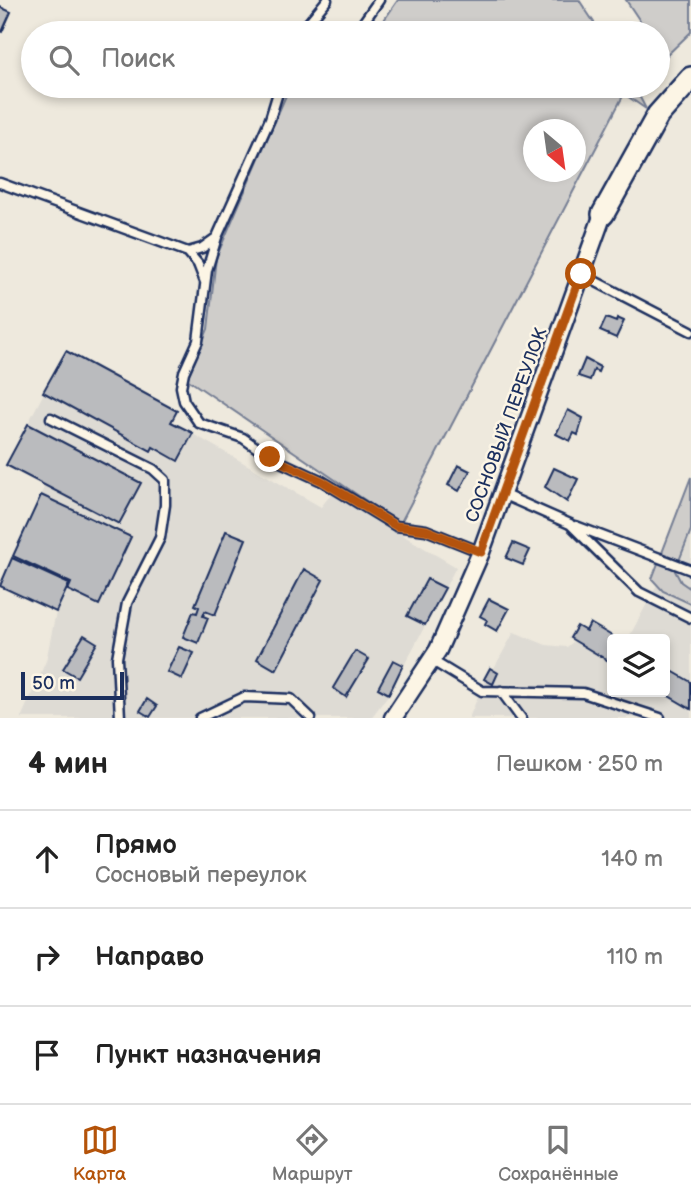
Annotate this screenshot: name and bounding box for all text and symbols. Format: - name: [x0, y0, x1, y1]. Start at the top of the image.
- search box: [21, 21, 670, 98]
- icon: search: [45, 41, 83, 79]
- text: Поиск: [101, 44, 175, 75]
- north arrow: [523, 119, 586, 182]
- route start: [565, 258, 596, 289]
- street label: СОСНОВЫЙ ПЕРЕУЛОК: [461, 325, 552, 525]
- route end: [254, 441, 285, 472]
- map controls: [607, 634, 670, 697]
- button: layers: [607, 634, 670, 697]
- scale bar: [21, 669, 124, 701]
- text: 50 m: [32, 672, 75, 695]
- text: 4 мин: [28, 746, 108, 782]
- text: Пешком · 250 m: [496, 750, 663, 778]
- text: Прямо: [95, 830, 177, 861]
- icon: ahead: [28, 840, 66, 878]
- text: 140 m: [601, 845, 663, 873]
- text: Сосновый переулок: [95, 861, 307, 889]
- icon: right: [28, 938, 66, 976]
- text: Направо: [95, 942, 204, 973]
- text: 110 m: [606, 943, 663, 971]
- icon: arrive: [28, 1036, 66, 1074]
- text: Пункт назначения: [95, 1040, 321, 1071]
- tab: Карта: [73, 1121, 126, 1186]
- tab: Маршрут: [272, 1121, 353, 1186]
- tab: Сохранённые: [498, 1121, 618, 1186]

